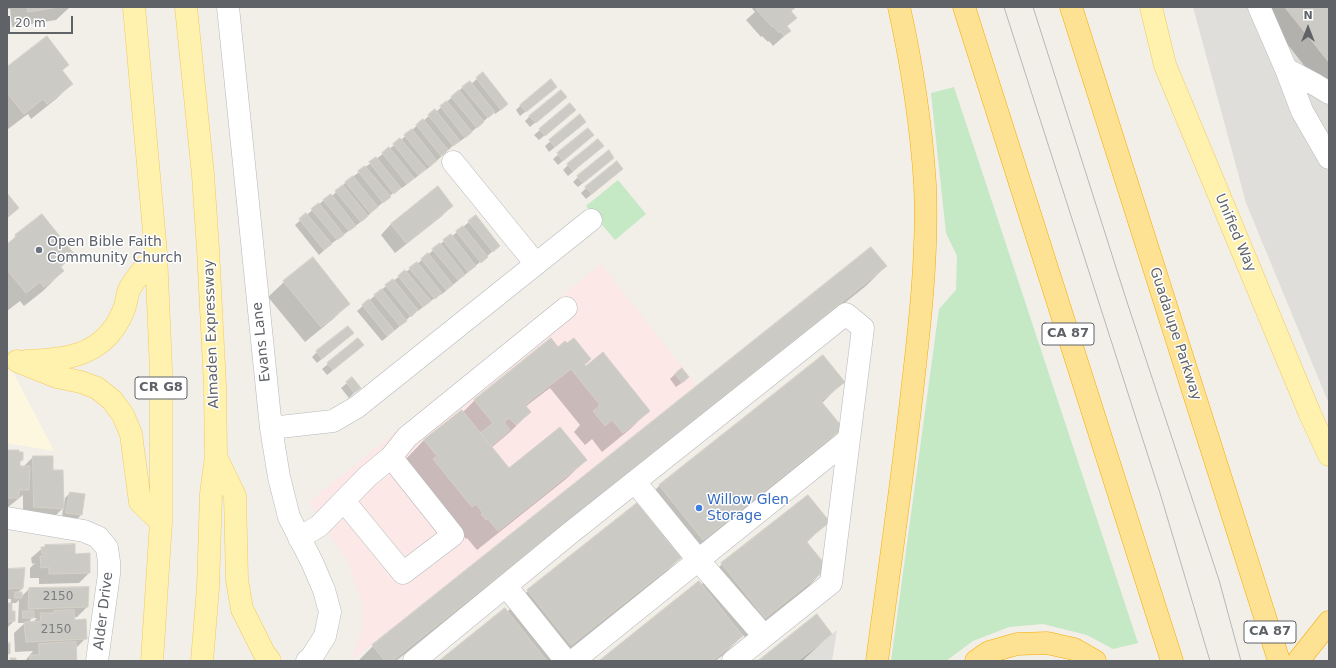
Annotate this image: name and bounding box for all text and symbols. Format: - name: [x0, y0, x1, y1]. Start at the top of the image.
- scale bar: [10, 8, 75, 34]
- north arrow: [1288, 8, 1328, 48]
- text: N: [1303, 9, 1313, 22]
- text: 20 m: [15, 16, 46, 30]
- street label: Unified Way: [1211, 191, 1259, 275]
- place label: Open Bible Faith Community Church: [47, 234, 182, 266]
- marker: Open Bible Faith Community Church: [34, 245, 44, 255]
- street label: Almaden Expressway: [201, 259, 223, 409]
- street label: Guadalupe Parkway: [1146, 265, 1204, 403]
- street label: Evans Lane: [249, 301, 275, 383]
- road number: CA 87: [1042, 323, 1094, 345]
- road number: CR G8: [135, 377, 187, 399]
- place label: Willow Glen Storage: [707, 492, 789, 524]
- marker: Willow Glen Storage: [694, 503, 704, 513]
- street label: Alder Drive: [91, 571, 117, 651]
- house number: 2150: [43, 590, 73, 604]
- road number: CA 87: [1244, 621, 1296, 643]
- house number: 2150: [41, 623, 71, 637]

